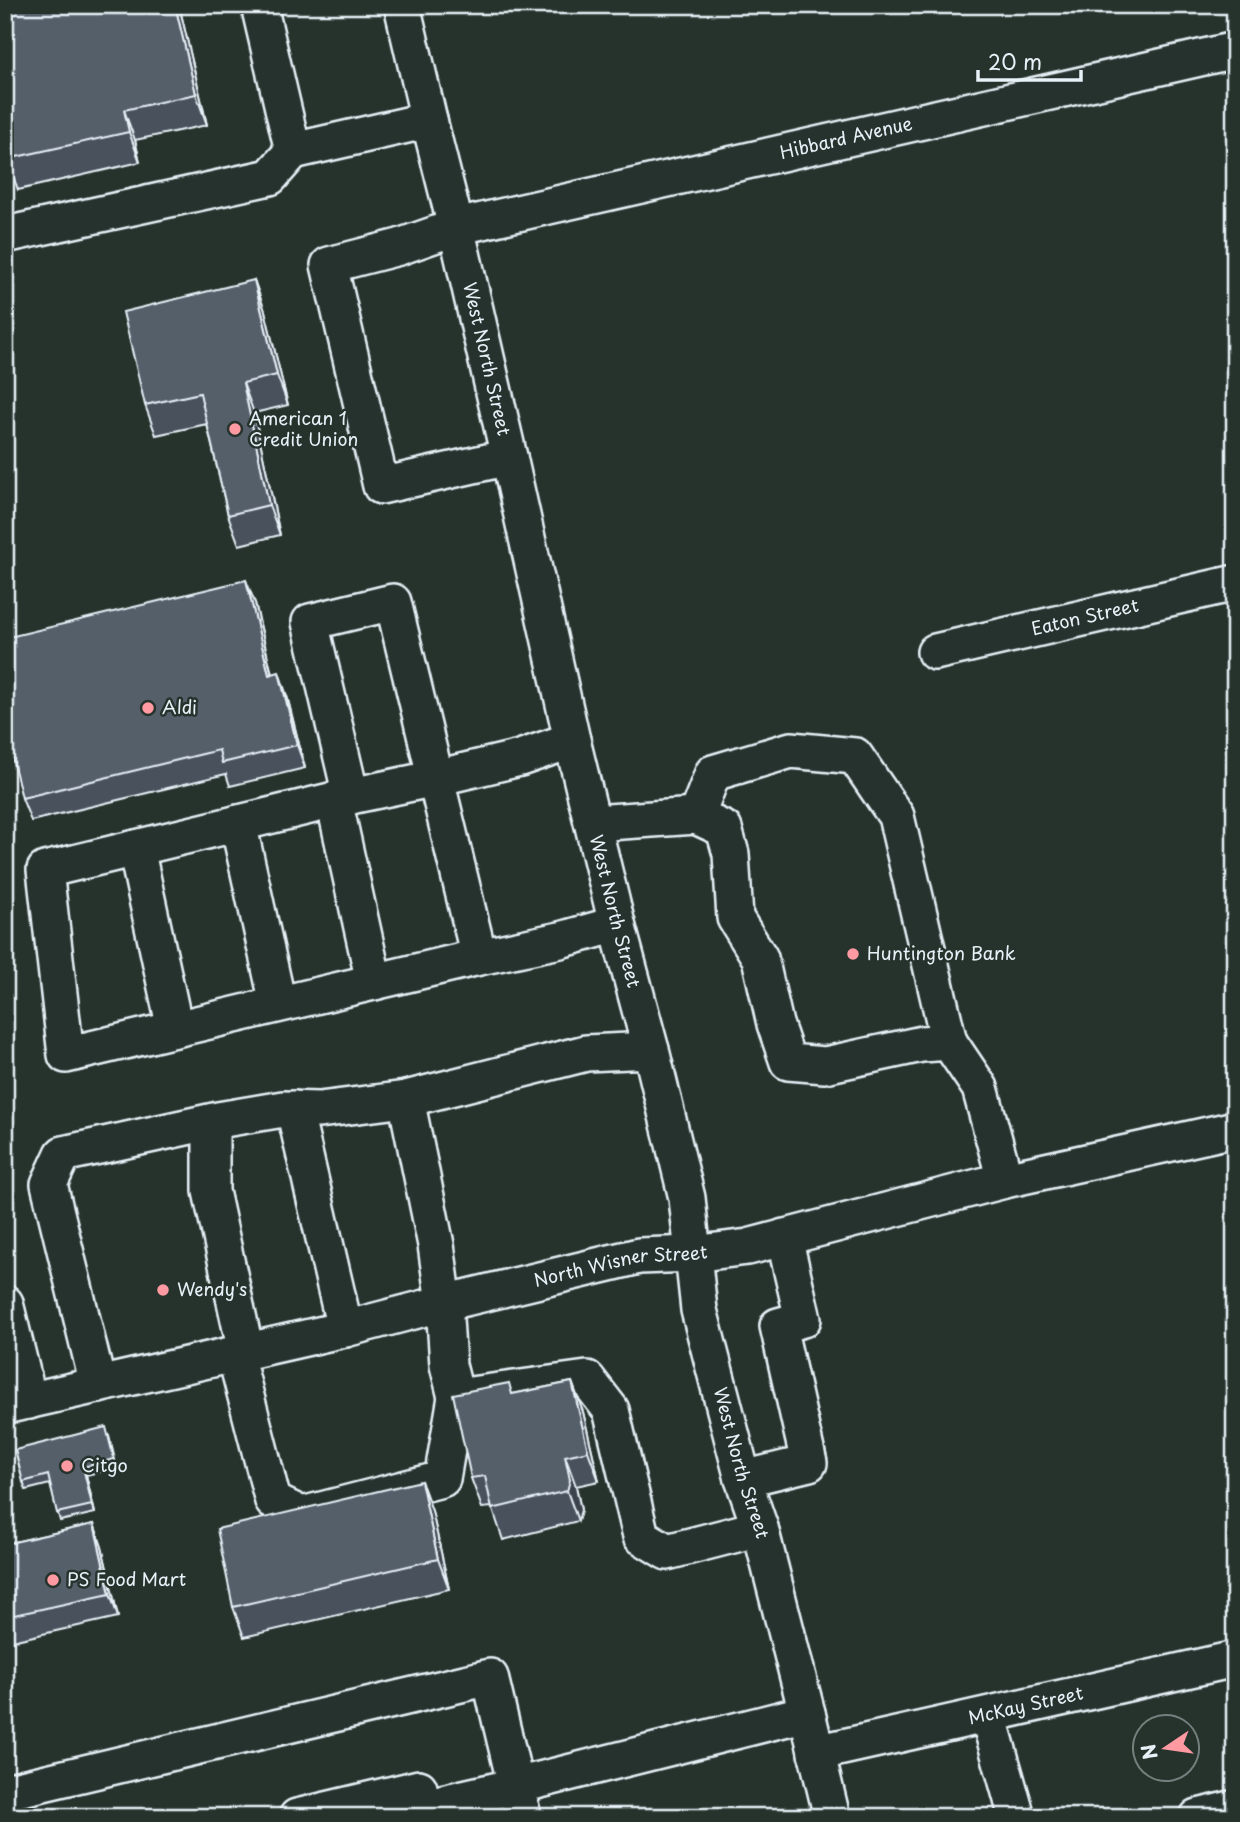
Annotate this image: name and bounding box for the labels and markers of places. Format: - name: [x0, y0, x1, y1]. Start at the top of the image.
- place label: American 1 Credit Union: [249, 404, 358, 452]
- marker: American 1 Credit Union: [227, 421, 243, 437]
- place label: Aldi: [162, 693, 197, 720]
- marker: Aldi: [140, 700, 156, 716]
- place label: Huntington Bank: [867, 939, 1016, 966]
- marker: Huntington Bank: [845, 946, 861, 962]
- place label: Wendy's: [177, 1275, 247, 1302]
- marker: Wendy's: [155, 1282, 171, 1298]
- place label: Citgo: [81, 1451, 128, 1478]
- marker: Citgo: [59, 1458, 75, 1474]
- place label: PS Food Mart: [67, 1565, 186, 1592]
- marker: PS Food Mart: [45, 1572, 61, 1588]

